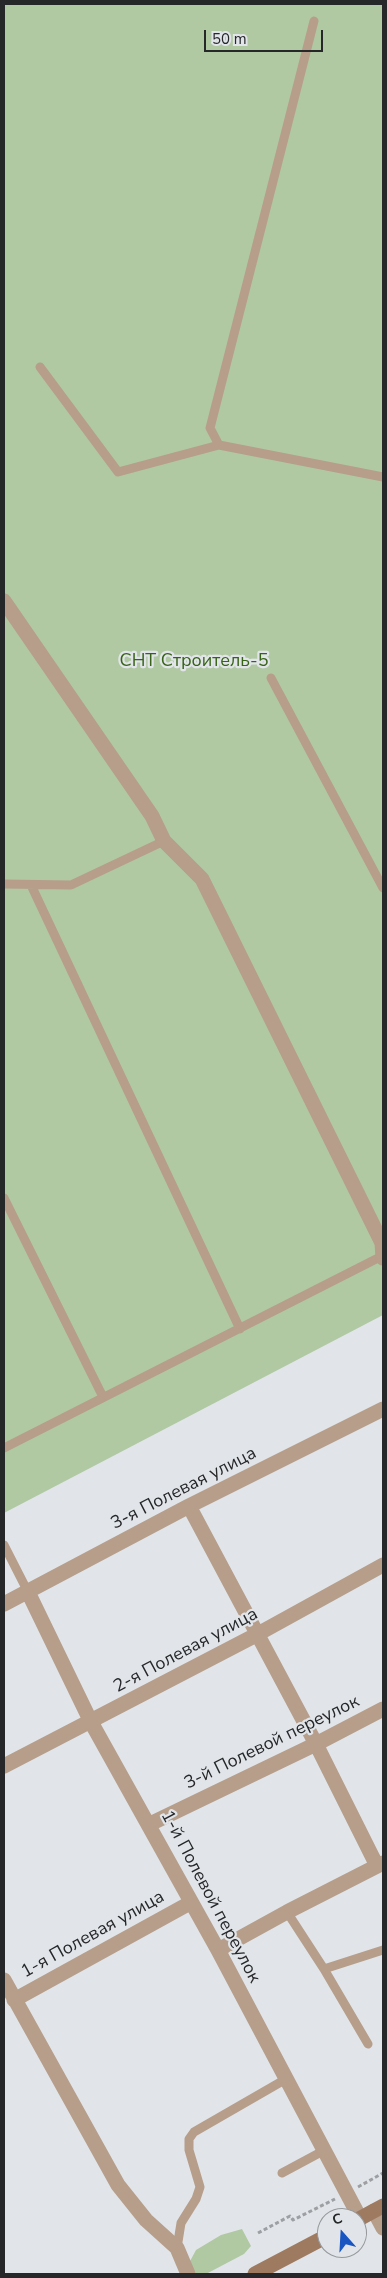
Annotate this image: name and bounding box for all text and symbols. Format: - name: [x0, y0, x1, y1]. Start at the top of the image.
- scale bar: [207, 20, 326, 52]
- text: 50 m: [212, 29, 247, 49]
- park label: СНТ Строитель-5: [120, 651, 268, 673]
- street label: 3-я Полевая улица: [108, 1443, 260, 1535]
- street label: 2-я Полевая улица: [110, 1604, 262, 1698]
- street label: 3-й Полевой переулок: [181, 1691, 363, 1795]
- street label: 1-й Полевой переулок: [155, 1807, 265, 1987]
- street label: 1-я Полевая улица: [18, 1887, 168, 1983]
- north arrow: [317, 2208, 367, 2258]
- text: С: [330, 2209, 345, 2230]

